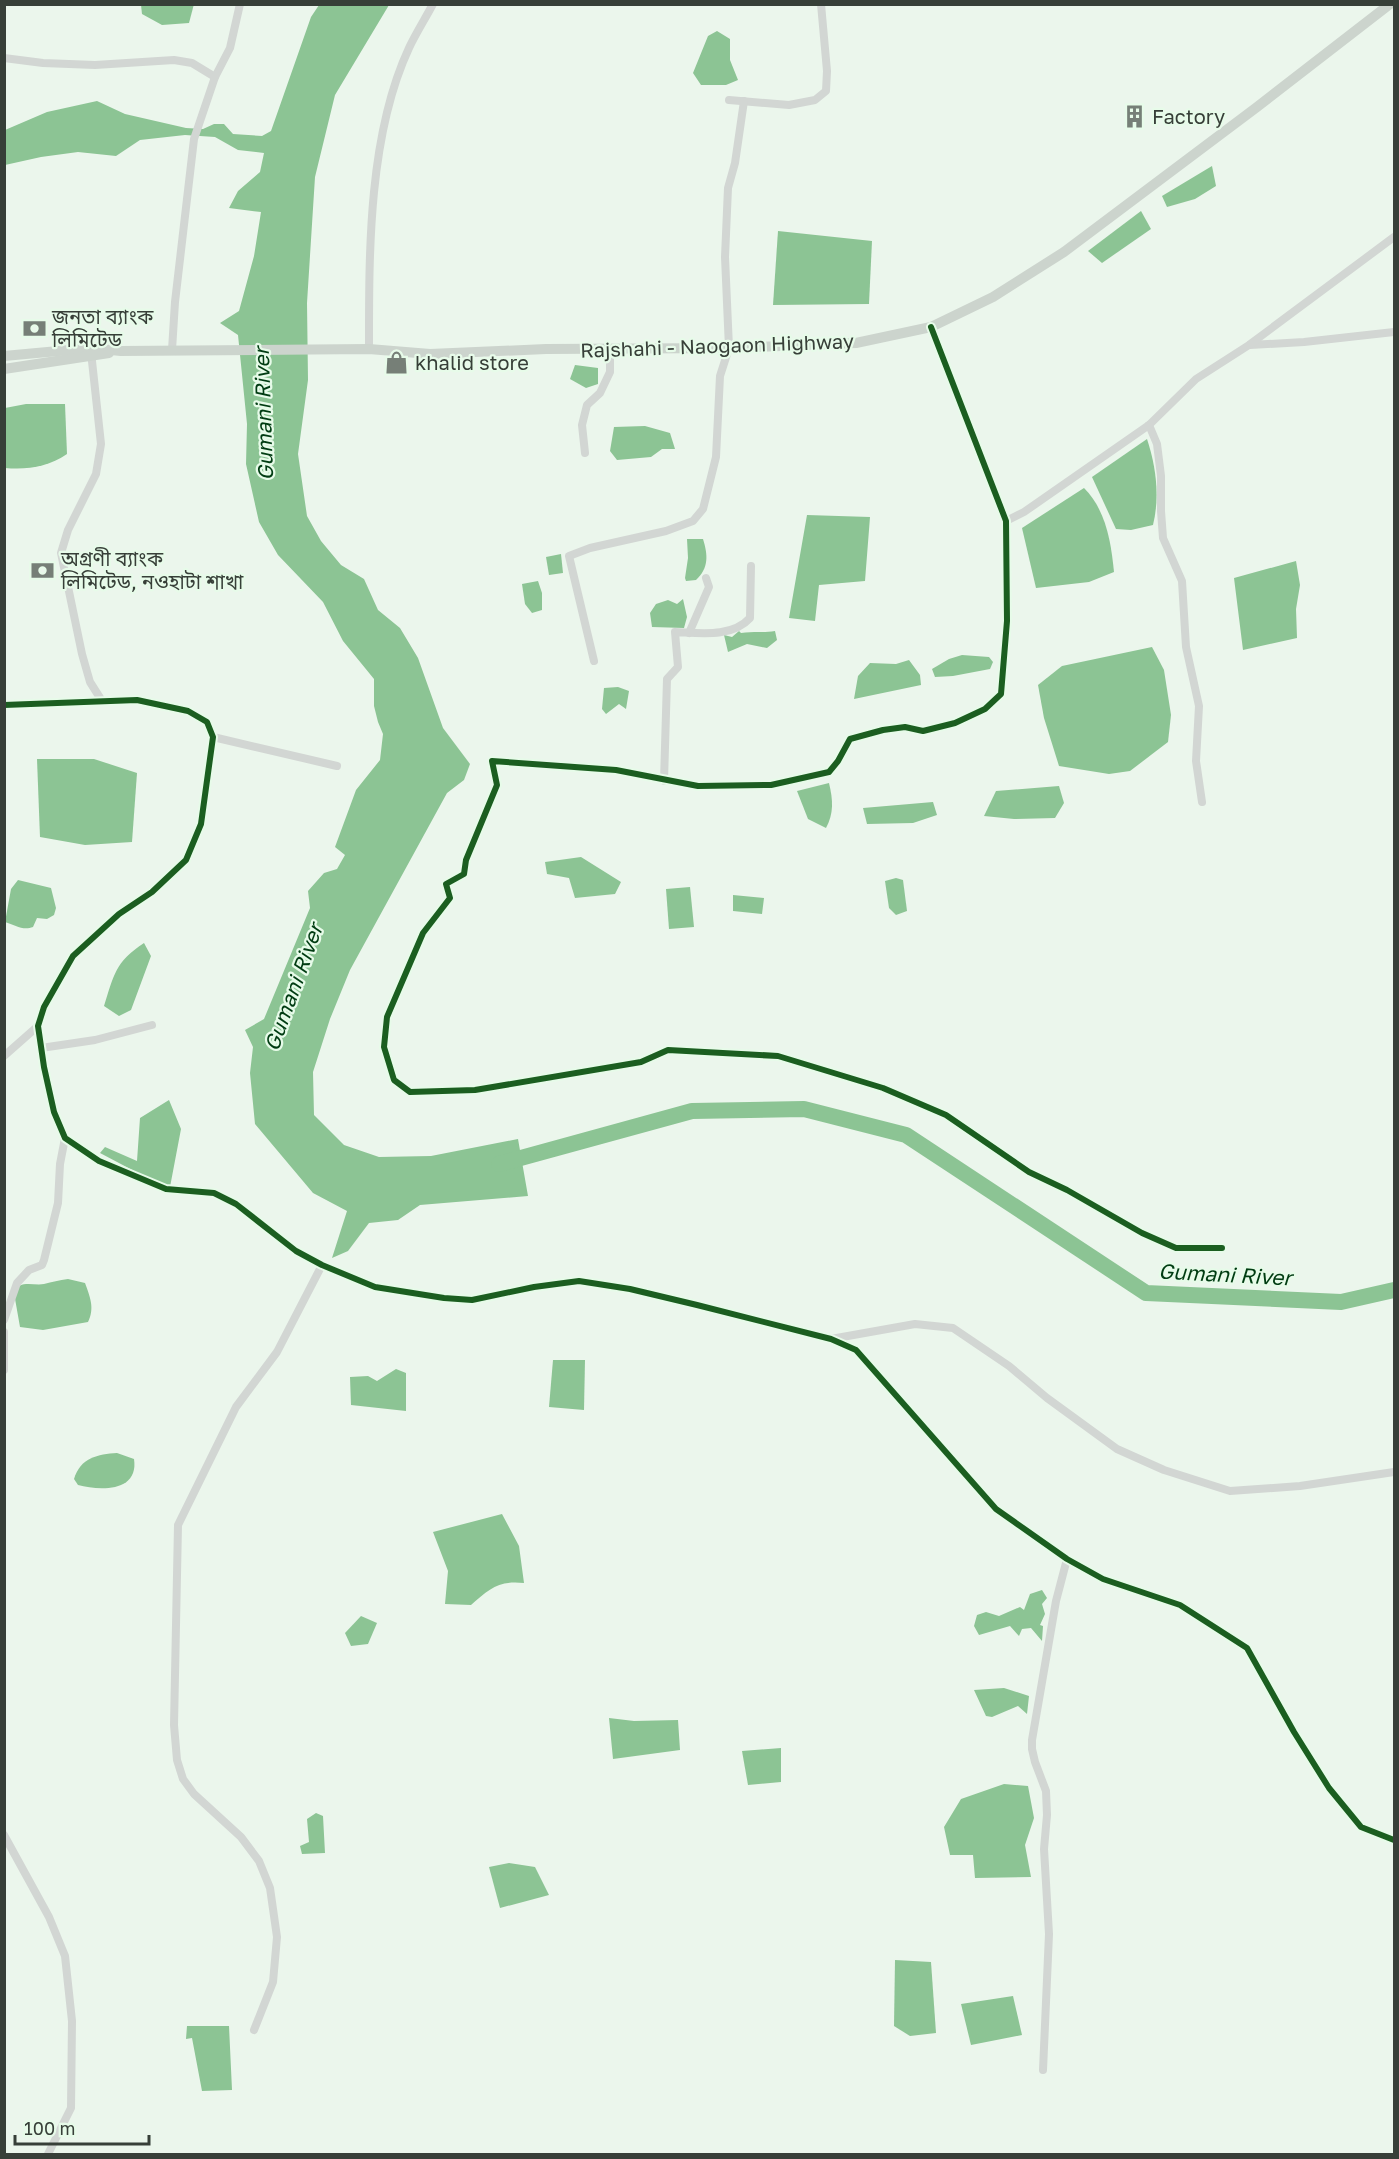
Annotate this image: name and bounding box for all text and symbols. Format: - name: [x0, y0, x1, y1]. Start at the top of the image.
- building icon: Factory: [1121, 103, 1147, 129]
- place label: Factory: [1152, 104, 1225, 128]
- place label: জনতা ব্যাংক লিমিটেড: [51, 304, 154, 351]
- bank icon: জনতা ব্যাংক লিমিটেড: [21, 315, 47, 341]
- street label: Rajshahi - Naogaon Highway: [580, 328, 854, 362]
- water label: Gumani River: [248, 344, 278, 481]
- shop icon: khalid store: [384, 349, 410, 375]
- place label: khalid store: [415, 350, 529, 374]
- place label: অগ্রণী ব্যাংক লিমিটেড, নওহাটা শাখা: [60, 546, 244, 593]
- bank icon: অগ্রণী ব্যাংক লিমিটেড, নওহাটা শাখা: [30, 557, 56, 583]
- water label: Gumani River: [258, 917, 329, 1054]
- water label: Gumani River: [1158, 1258, 1295, 1291]
- scale bar: [15, 2108, 148, 2146]
- text: 100 m: [24, 2117, 75, 2139]

